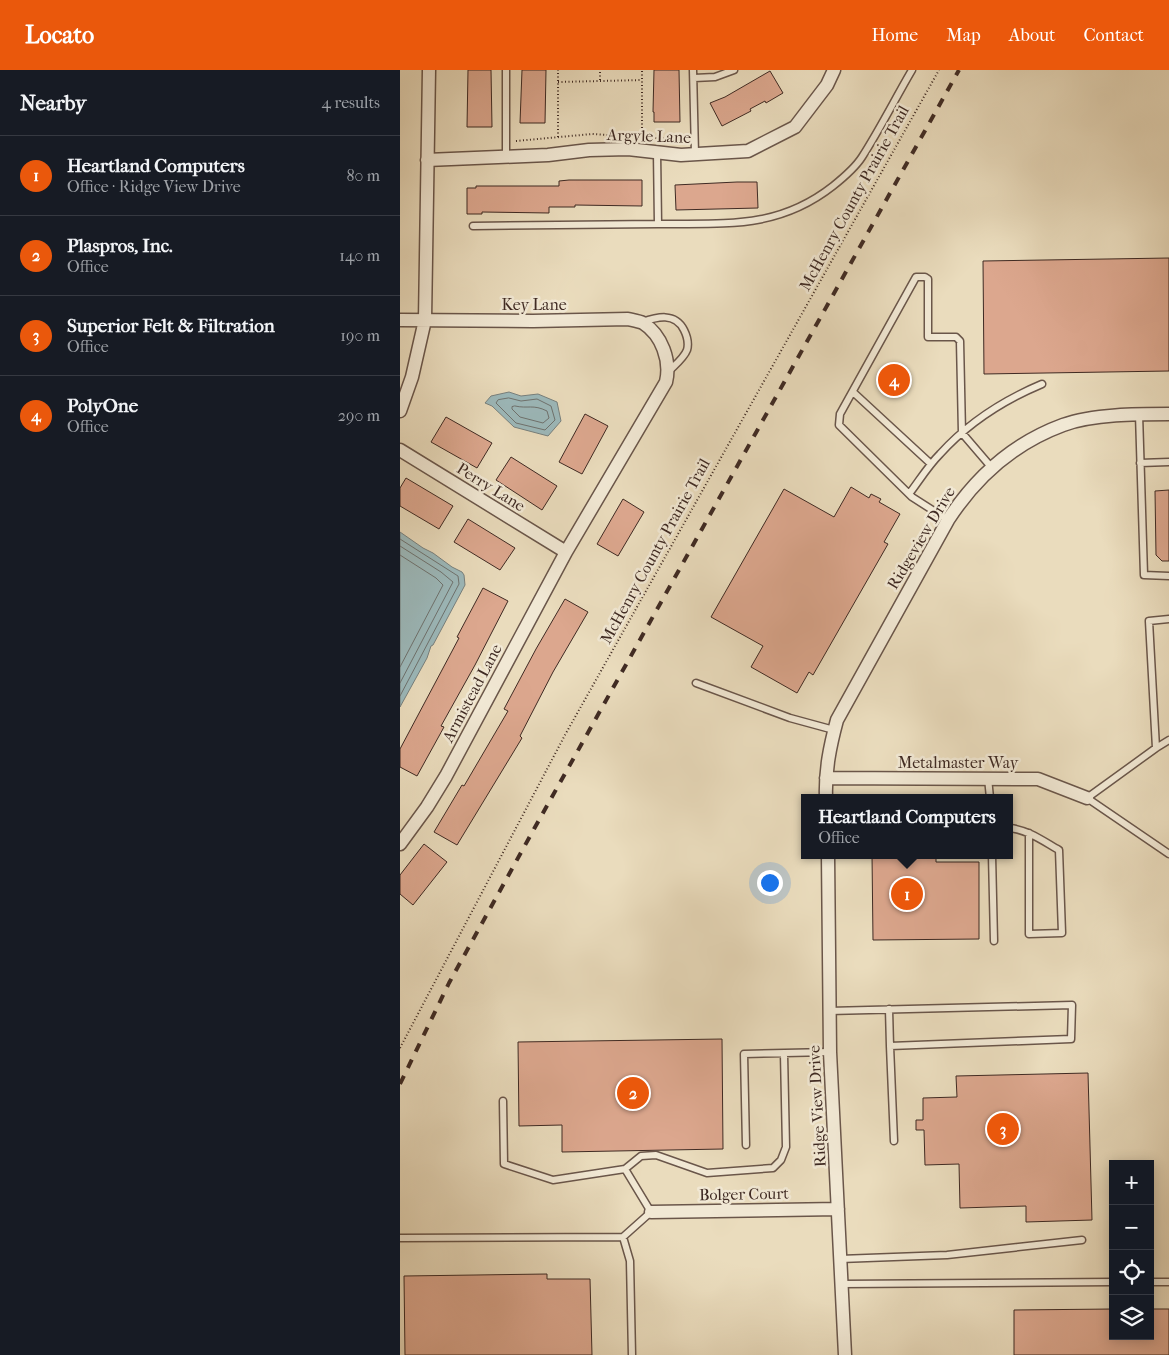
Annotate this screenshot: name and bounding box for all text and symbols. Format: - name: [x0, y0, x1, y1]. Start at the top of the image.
- text: Locato: [25, 21, 94, 49]
- text: Home: [871, 25, 918, 46]
- text: Map: [946, 25, 981, 46]
- text: About: [1009, 25, 1055, 46]
- text: Contact: [1083, 25, 1144, 46]
- text: Nearby: [20, 91, 86, 115]
- text: 4 results: [322, 93, 380, 112]
- street label: McHenry County Prairie Trail: [795, 102, 913, 294]
- street label: Argyle Lane: [606, 125, 691, 147]
- text: Heartland Computers: [67, 155, 245, 177]
- text: 1: [33, 166, 39, 185]
- text: 80 m: [346, 166, 380, 185]
- text: Office · Ridge View Drive: [67, 177, 241, 196]
- text: Plaspros, Inc.: [67, 235, 173, 257]
- text: 2: [32, 246, 40, 265]
- text: 140 m: [339, 246, 380, 265]
- text: Office: [67, 257, 109, 276]
- street label: Key Lane: [501, 295, 567, 314]
- text: Superior Felt & Filtration: [67, 315, 275, 337]
- text: 3: [33, 326, 39, 345]
- text: 190 m: [340, 326, 380, 345]
- text: Office: [67, 337, 109, 356]
- pin: 4: [878, 361, 910, 399]
- text: PolyOne: [67, 395, 138, 417]
- text: 4: [31, 406, 41, 425]
- text: 290 m: [338, 406, 380, 425]
- text: Office: [67, 417, 109, 436]
- street label: McHenry County Prairie Trail: [596, 455, 714, 647]
- street label: Perry Lane: [453, 459, 529, 515]
- street label: Ridgeview Drive: [883, 483, 959, 593]
- street label: Armistead Lane: [438, 641, 506, 746]
- street label: Metalmaster Way: [898, 753, 1019, 772]
- popup: [801, 794, 1013, 859]
- text: Heartland Computers: [818, 806, 996, 828]
- text: Office: [818, 828, 860, 847]
- your location: [757, 870, 783, 896]
- pin: 1: [891, 875, 923, 913]
- street label: Ridge View Drive: [804, 1045, 830, 1167]
- pin: 2: [617, 1074, 649, 1112]
- pin: 3: [987, 1110, 1019, 1148]
- map controls: [1109, 1160, 1154, 1340]
- button: +: [1109, 1160, 1154, 1205]
- street label: Bolger Court: [699, 1184, 789, 1204]
- button: −: [1109, 1205, 1154, 1250]
- button: locate: [1109, 1250, 1154, 1295]
- button: layers: [1109, 1295, 1154, 1340]

